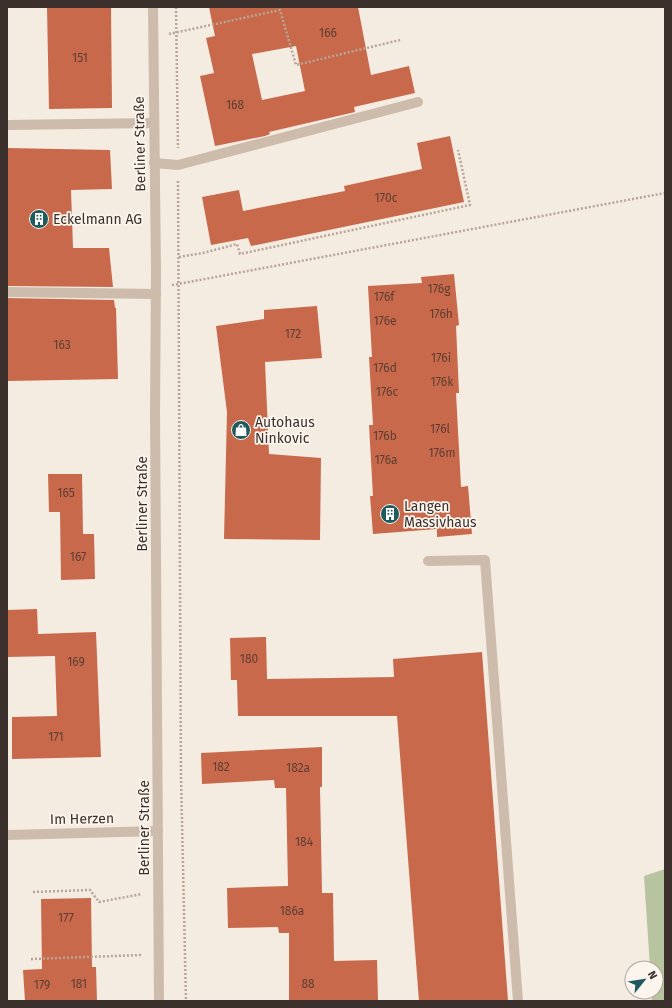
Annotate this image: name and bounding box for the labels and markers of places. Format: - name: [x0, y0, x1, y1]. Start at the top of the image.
- building icon: Eckelmann AG: [28, 208, 50, 230]
- place label: Eckelmann AG: [53, 211, 142, 228]
- place label: Autohaus Ninkovic: [255, 414, 315, 447]
- shop icon: Autohaus Ninkovic: [230, 419, 252, 441]
- place label: Langen Massivhaus: [404, 498, 477, 531]
- building icon: Langen Massivhaus: [379, 503, 401, 525]

